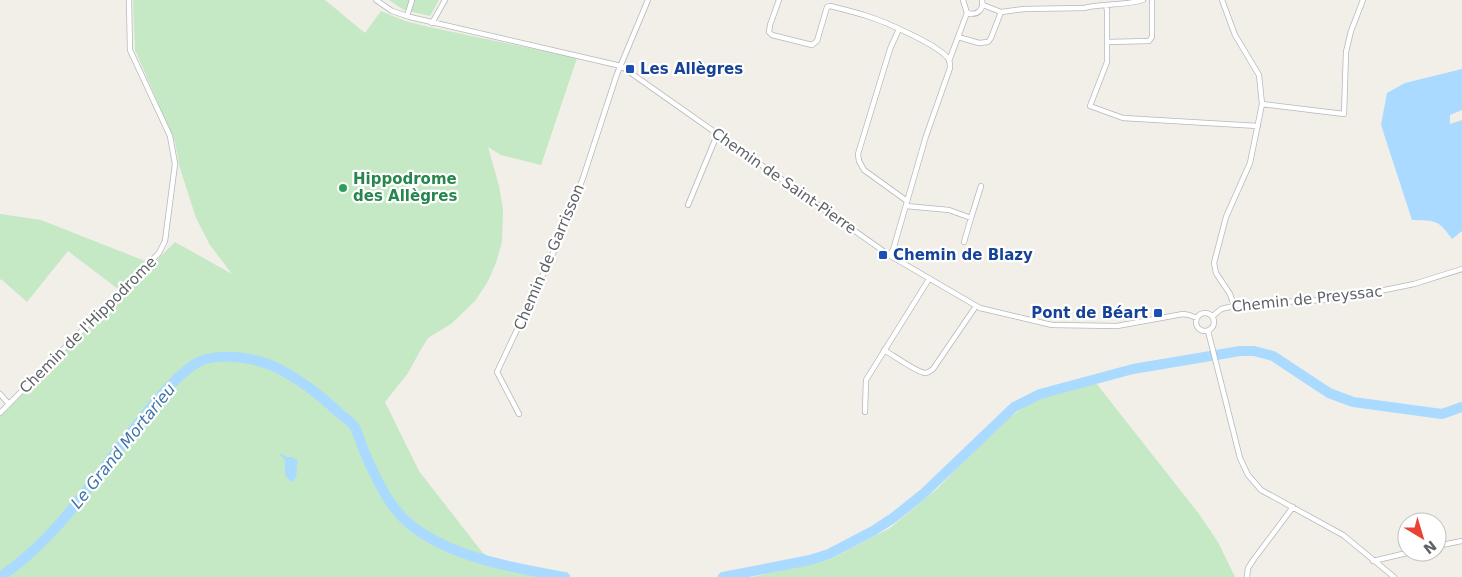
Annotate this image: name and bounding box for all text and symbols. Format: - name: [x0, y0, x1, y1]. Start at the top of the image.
- place label: Les Allègres: [640, 60, 743, 78]
- marker: Les Allègres: [624, 63, 636, 75]
- street label: Chemin de Saint-Pierre: [708, 124, 860, 238]
- place label: Hippodrome des Allègres: [353, 170, 457, 205]
- street label: Chemin de Garrisson: [510, 181, 588, 333]
- marker: Hippodrome des Allègres: [337, 182, 349, 194]
- place label: Chemin de Blazy: [893, 246, 1033, 264]
- marker: Chemin de Blazy: [877, 249, 889, 261]
- street label: Chemin de l'Hippodrome: [16, 253, 160, 397]
- street label: Chemin de Preyssac: [1231, 282, 1383, 316]
- place label: Pont de Béart: [1031, 304, 1148, 322]
- marker: Pont de Béart: [1152, 307, 1164, 319]
- water label: Le Grand Mortarieu: [67, 380, 179, 512]
- north arrow: [1397, 512, 1447, 562]
- text: N: [1420, 537, 1440, 557]

